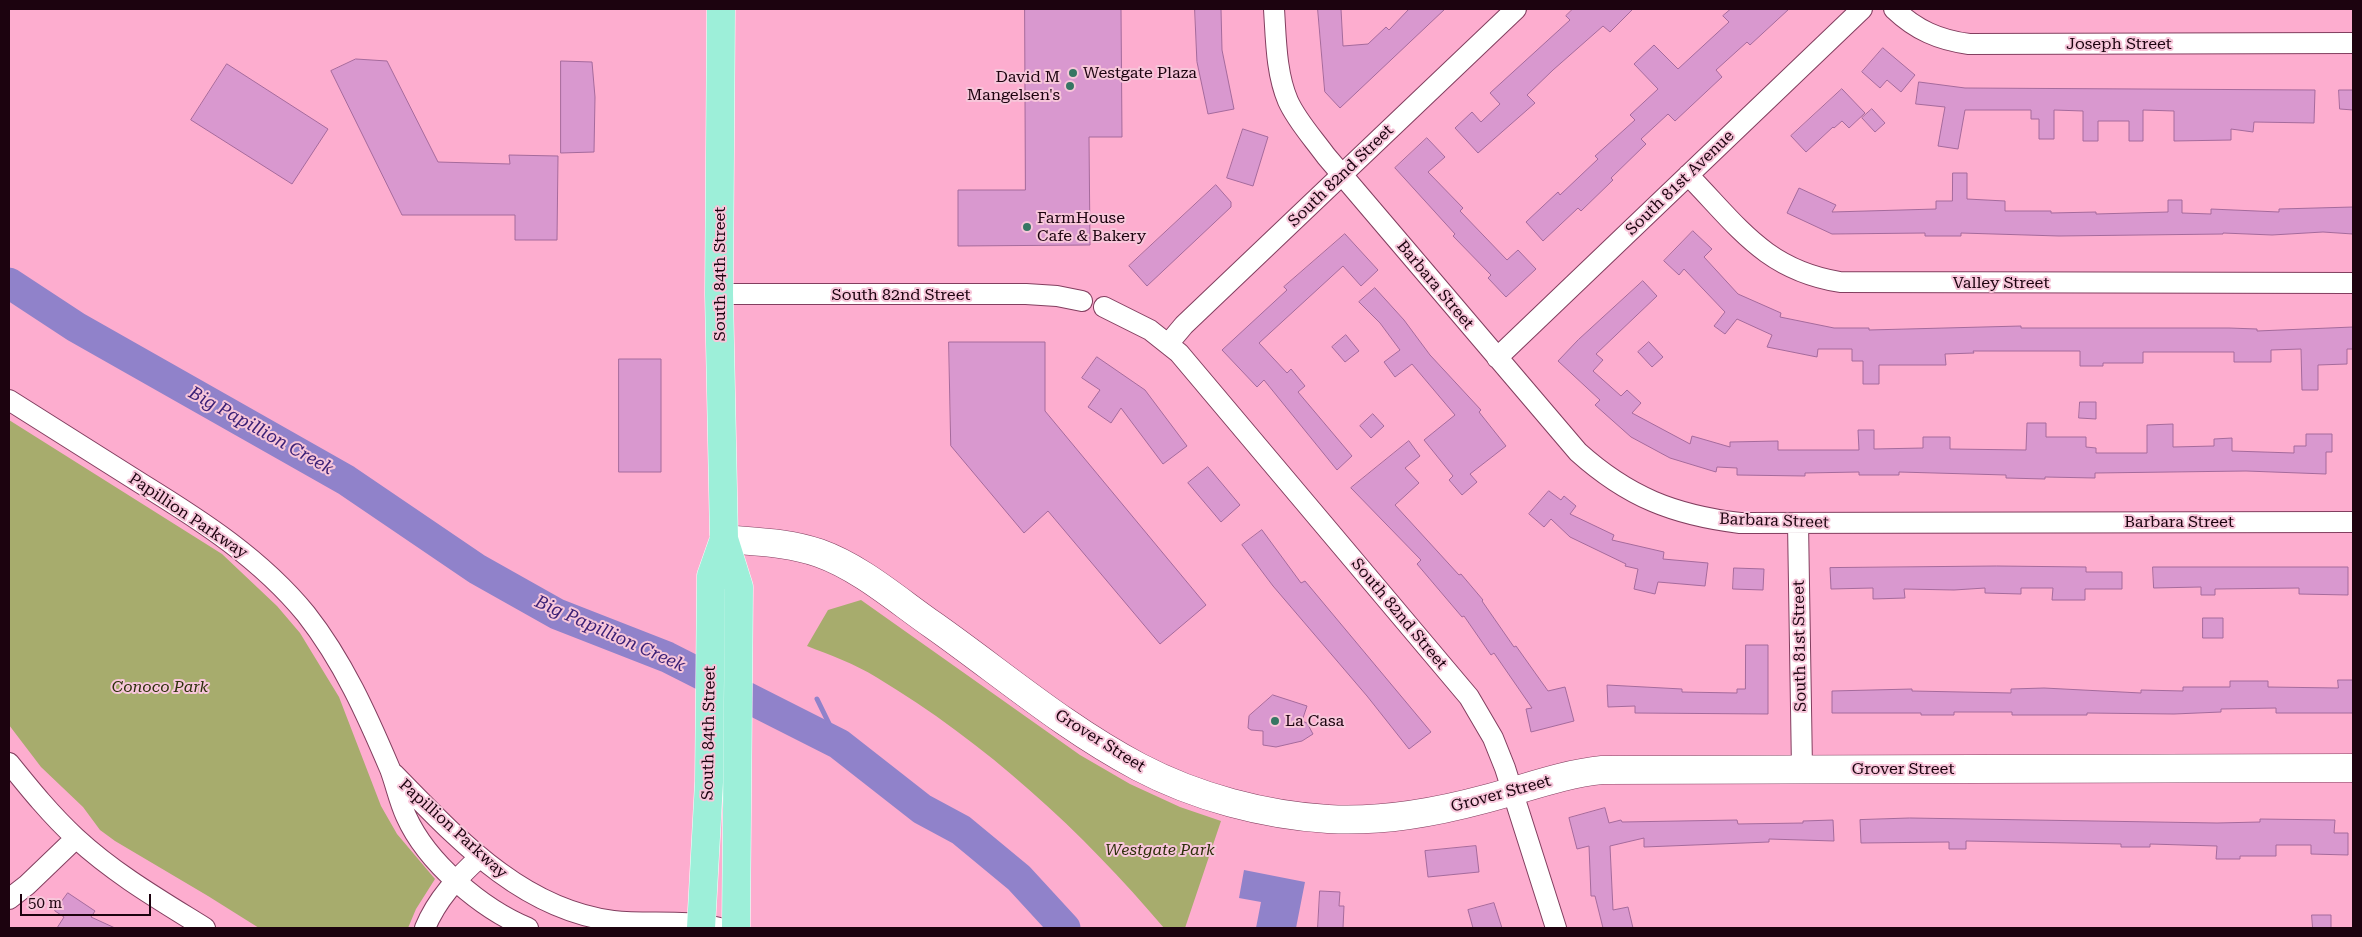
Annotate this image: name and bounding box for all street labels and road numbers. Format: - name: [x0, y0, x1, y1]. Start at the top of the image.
- street label: Joseph Street: [2066, 34, 2172, 54]
- street label: South 82nd Street: [1284, 121, 1398, 231]
- street label: South 81st Avenue: [1622, 126, 1738, 240]
- street label: South 84th Street: [710, 207, 730, 341]
- street label: Barbara Street: [1392, 237, 1478, 333]
- street label: Valley Street: [1953, 273, 2049, 293]
- street label: South 82nd Street: [832, 285, 970, 305]
- street label: Papillion Parkway: [125, 469, 251, 563]
- street label: Barbara Street: [1719, 509, 1829, 533]
- street label: Barbara Street: [2124, 512, 2234, 532]
- street label: South 82nd Street: [1347, 555, 1451, 673]
- street label: South 81st Street: [1789, 580, 1811, 712]
- street label: South 84th Street: [698, 666, 720, 800]
- street label: Grover Street: [1051, 706, 1149, 776]
- street label: Grover Street: [1852, 759, 1954, 779]
- street label: Grover Street: [1449, 771, 1553, 817]
- street label: Papillion Parkway: [395, 775, 511, 883]

